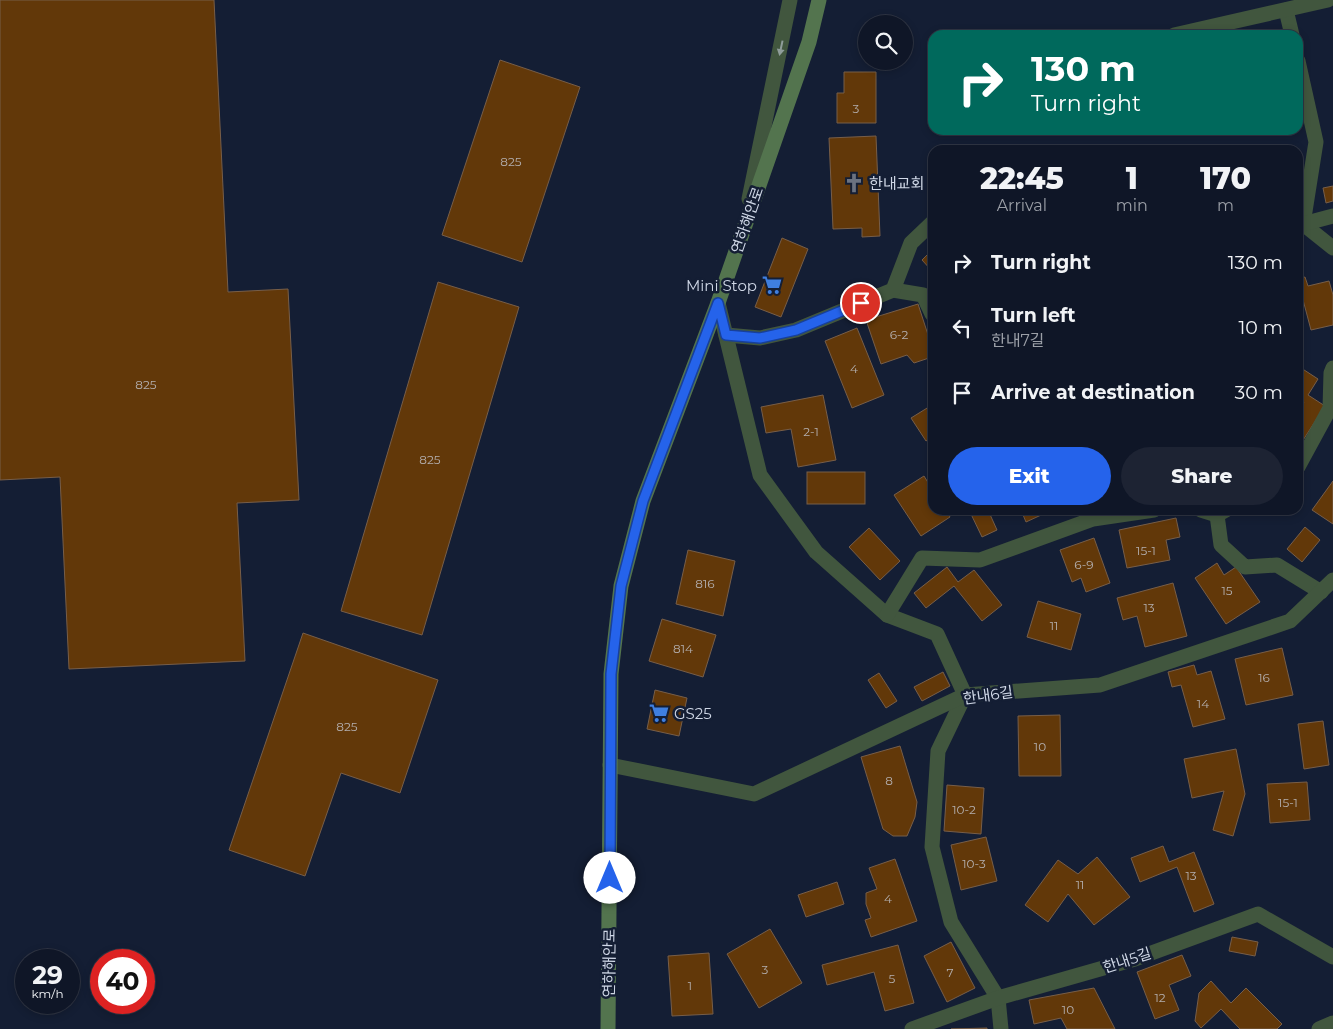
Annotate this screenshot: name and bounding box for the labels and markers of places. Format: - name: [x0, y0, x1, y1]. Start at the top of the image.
- church icon: 한내교회: [843, 172, 865, 194]
- place label: 한내교회: [869, 174, 924, 193]
- supermarket icon: Mini Stop: [761, 274, 783, 296]
- place label: Mini Stop: [686, 276, 757, 295]
- pin: [840, 282, 882, 324]
- supermarket icon: GS25: [648, 702, 670, 724]
- place label: GS25: [674, 704, 712, 723]

